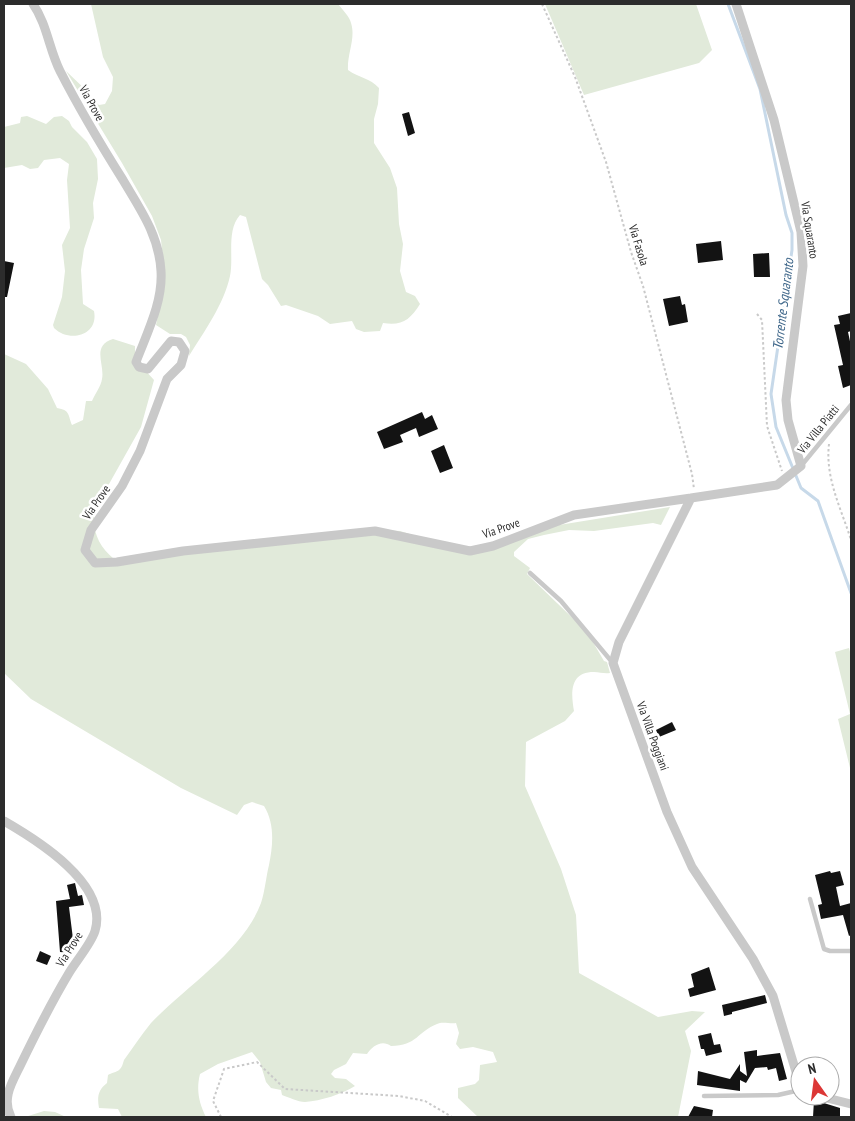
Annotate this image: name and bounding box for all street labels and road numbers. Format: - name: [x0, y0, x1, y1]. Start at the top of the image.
- street label: Via Prove: [76, 82, 108, 124]
- street label: Via Squaranto: [798, 199, 822, 260]
- street label: Via Fasola: [625, 222, 652, 268]
- street label: Via Villa Piatti: [793, 402, 842, 457]
- street label: Via Prove: [78, 482, 113, 523]
- street label: Via Prove: [479, 515, 522, 542]
- street label: Via Villa Poggiani: [633, 699, 672, 772]
- street label: Via Prove: [52, 929, 86, 970]

